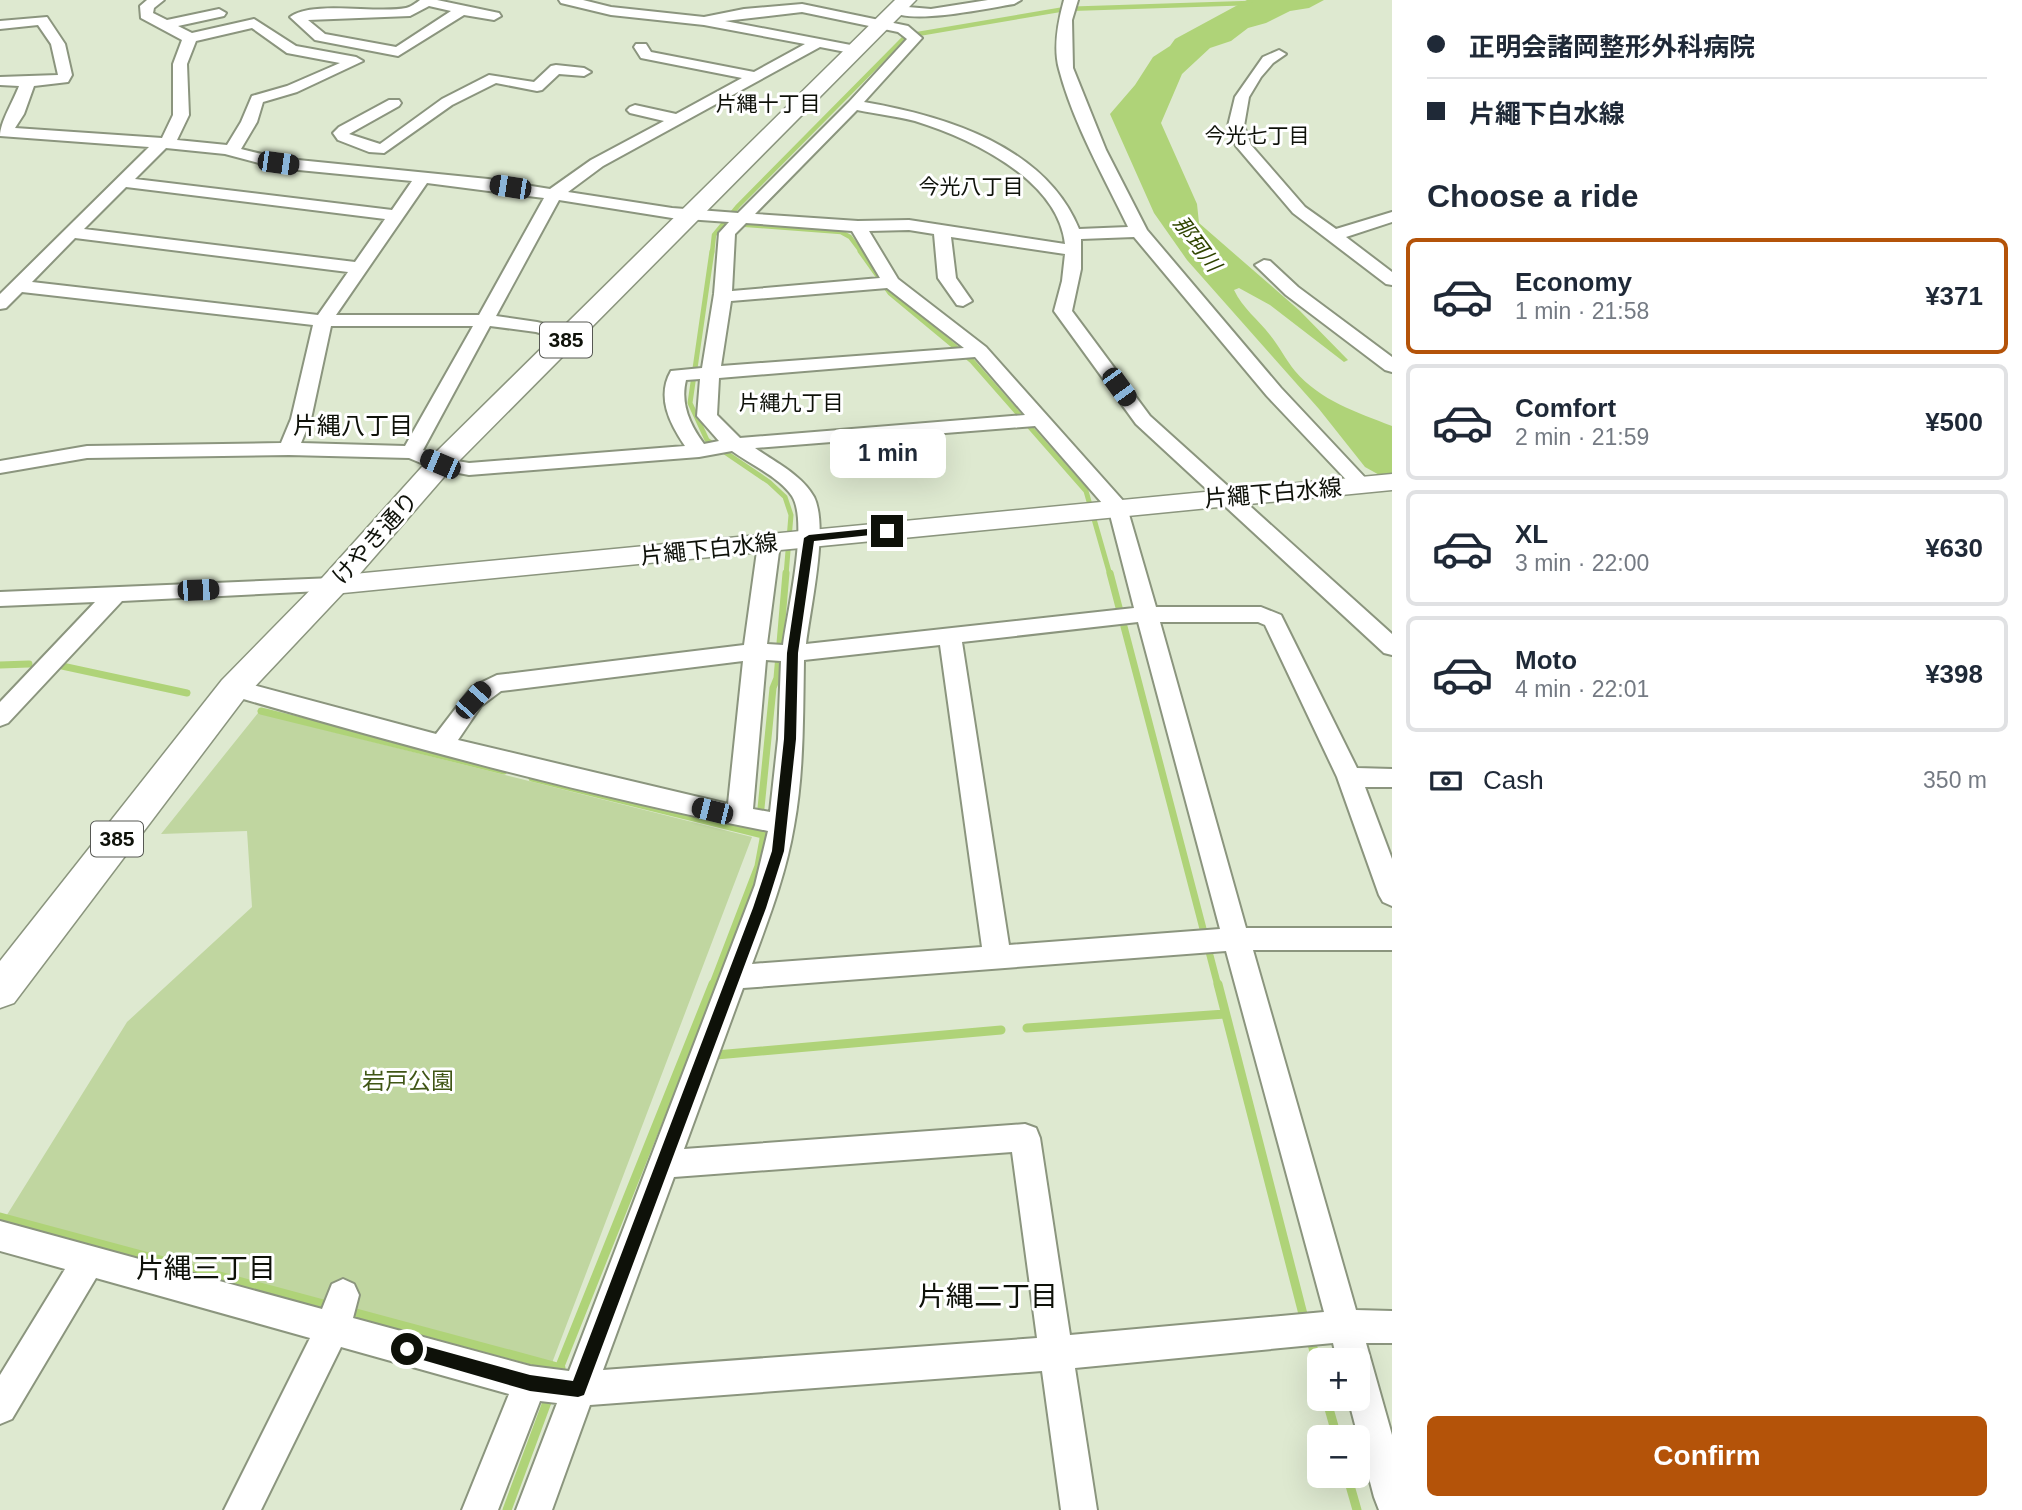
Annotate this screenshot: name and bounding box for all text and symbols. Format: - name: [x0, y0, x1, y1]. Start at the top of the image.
- text: 正明会諸岡整形外科病院: [1469, 32, 1755, 62]
- district label: 片縄十丁目: [716, 92, 821, 115]
- text: 片繩下白水線: [1469, 99, 1625, 129]
- district label: 今光七丁目: [1205, 124, 1310, 147]
- car: [256, 150, 301, 176]
- car: [488, 173, 533, 201]
- district label: 今光八丁目: [919, 175, 1024, 198]
- text: Choose a ride: [1427, 178, 1639, 214]
- water label: 那珂川: [1169, 212, 1227, 277]
- icon: car: [1431, 265, 1494, 328]
- text: Economy: [1515, 267, 1632, 297]
- text: ¥371: [1925, 281, 1983, 311]
- text: 1 min · 21:58: [1515, 298, 1649, 324]
- road number: 385: [540, 322, 592, 358]
- car: [1099, 364, 1140, 410]
- district label: 片縄九丁目: [739, 391, 844, 414]
- icon: car: [1431, 391, 1494, 454]
- text: Comfort: [1515, 393, 1616, 423]
- text: ¥500: [1925, 407, 1983, 437]
- district label: 片縄八丁目: [293, 412, 413, 439]
- text: 2 min · 21:59: [1515, 424, 1649, 450]
- callout: 1 min: [829, 430, 945, 478]
- text: 1 min: [858, 440, 918, 466]
- car: [417, 446, 464, 482]
- street label: 片繩下白水線: [1203, 474, 1343, 512]
- street label: けやき通り: [327, 487, 423, 589]
- route end: [871, 515, 903, 547]
- icon: car: [1431, 517, 1494, 580]
- text: XL: [1515, 519, 1548, 549]
- street label: 片繩下白水線: [639, 529, 779, 569]
- text: ¥630: [1925, 533, 1983, 563]
- text: 3 min · 22:00: [1515, 550, 1649, 576]
- car: [177, 579, 220, 601]
- icon: car: [1431, 643, 1494, 706]
- text: Moto: [1515, 645, 1577, 675]
- text: ¥398: [1925, 659, 1983, 689]
- text: 4 min · 22:01: [1515, 676, 1649, 702]
- car: [452, 677, 495, 723]
- icon: cash: [1427, 762, 1465, 800]
- text: Cash: [1483, 765, 1544, 795]
- text: 350 m: [1923, 767, 1987, 793]
- car: [690, 796, 735, 826]
- road number: 385: [91, 822, 143, 856]
- park label: 岩戸公園: [362, 1068, 454, 1094]
- district label: 片縄三丁目: [136, 1253, 276, 1284]
- district label: 片縄二丁目: [918, 1281, 1058, 1312]
- route start: [391, 1333, 423, 1365]
- map controls: [1307, 1348, 1370, 1488]
- button: +: [1307, 1348, 1370, 1411]
- button: Confirm: [1427, 1416, 1987, 1496]
- button: −: [1307, 1425, 1370, 1488]

